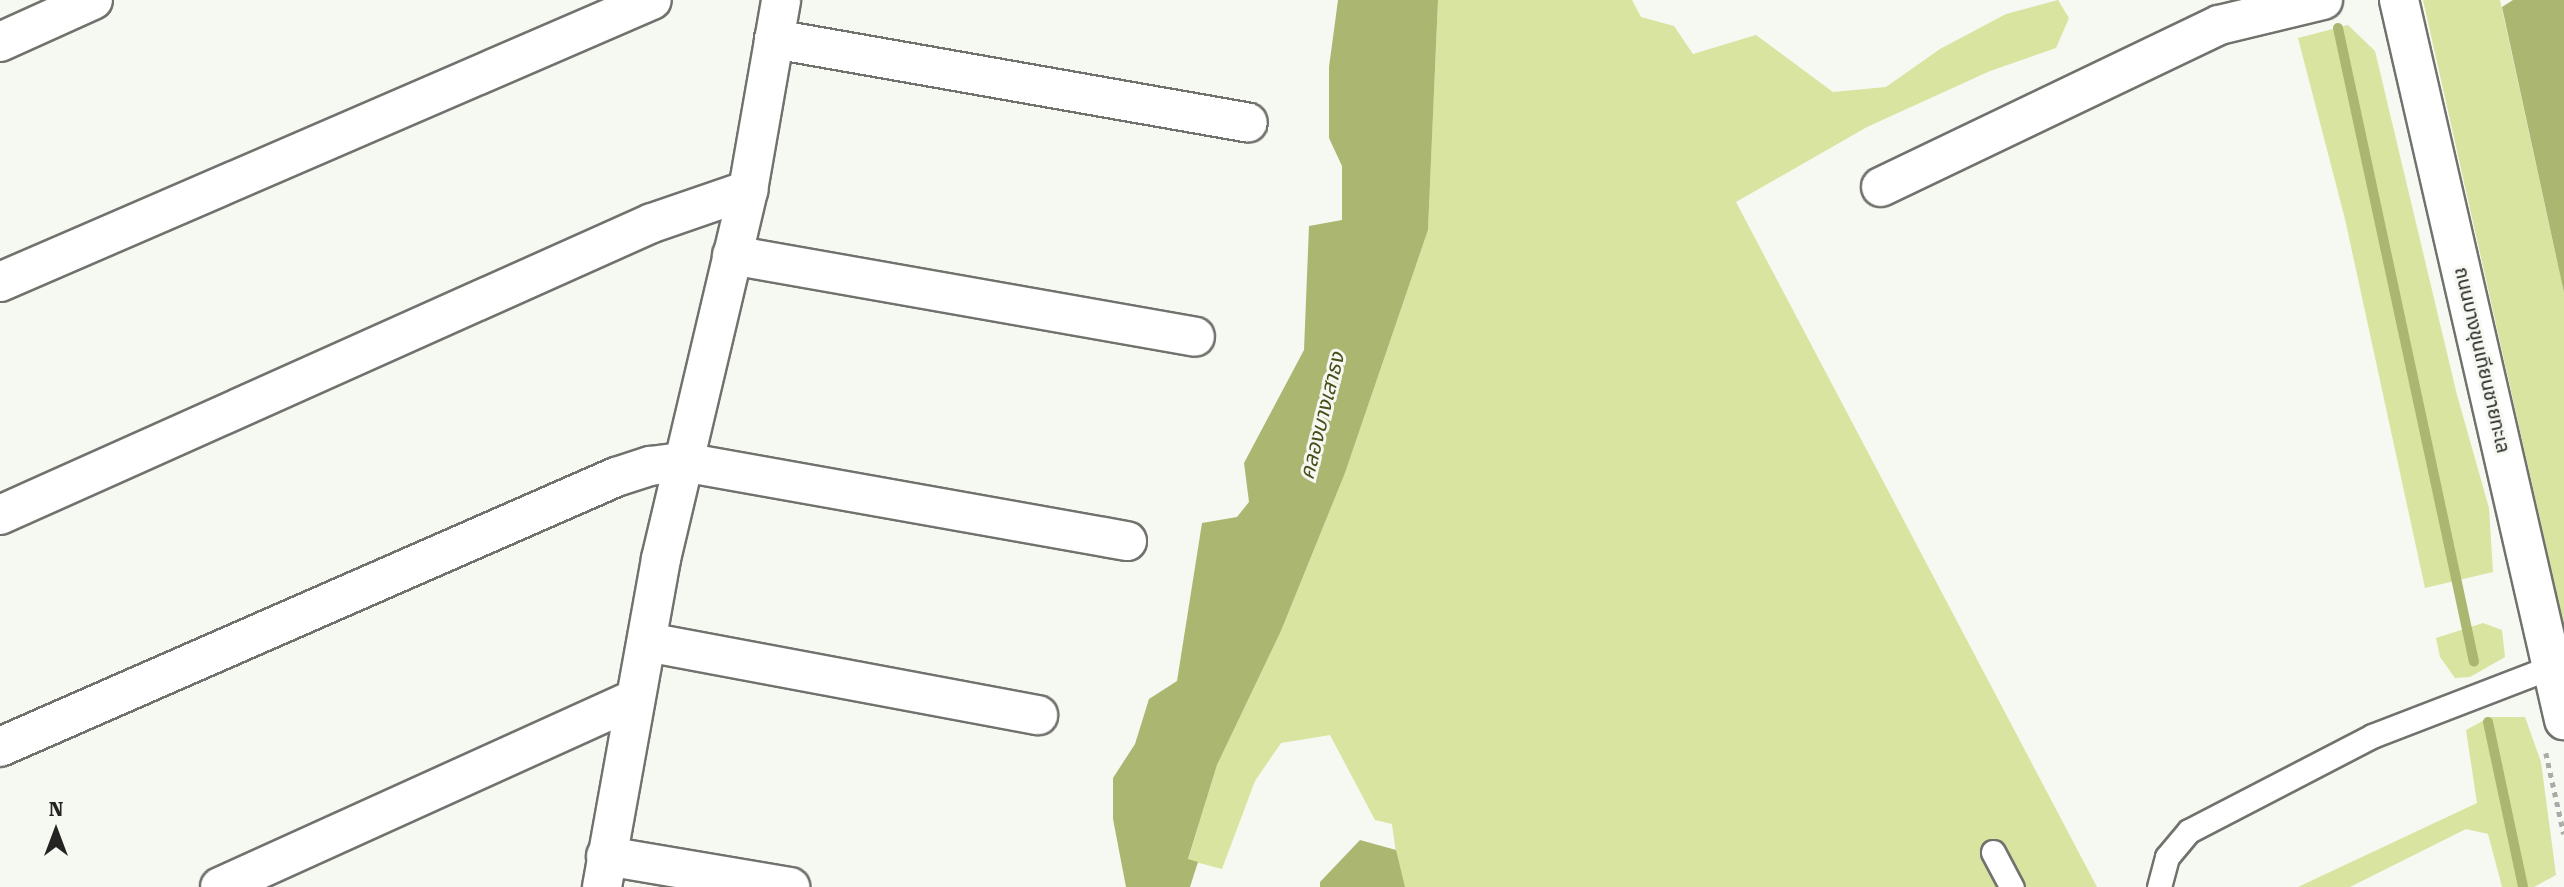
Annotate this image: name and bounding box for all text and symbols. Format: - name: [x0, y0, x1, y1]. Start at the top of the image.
- street label: ถนนบางขุนเทียนชายทะเล: [2450, 265, 2514, 455]
- water label: คลองบางเสาธง: [1294, 350, 1350, 482]
- north arrow: [21, 796, 91, 866]
- text: N: [49, 798, 63, 821]

